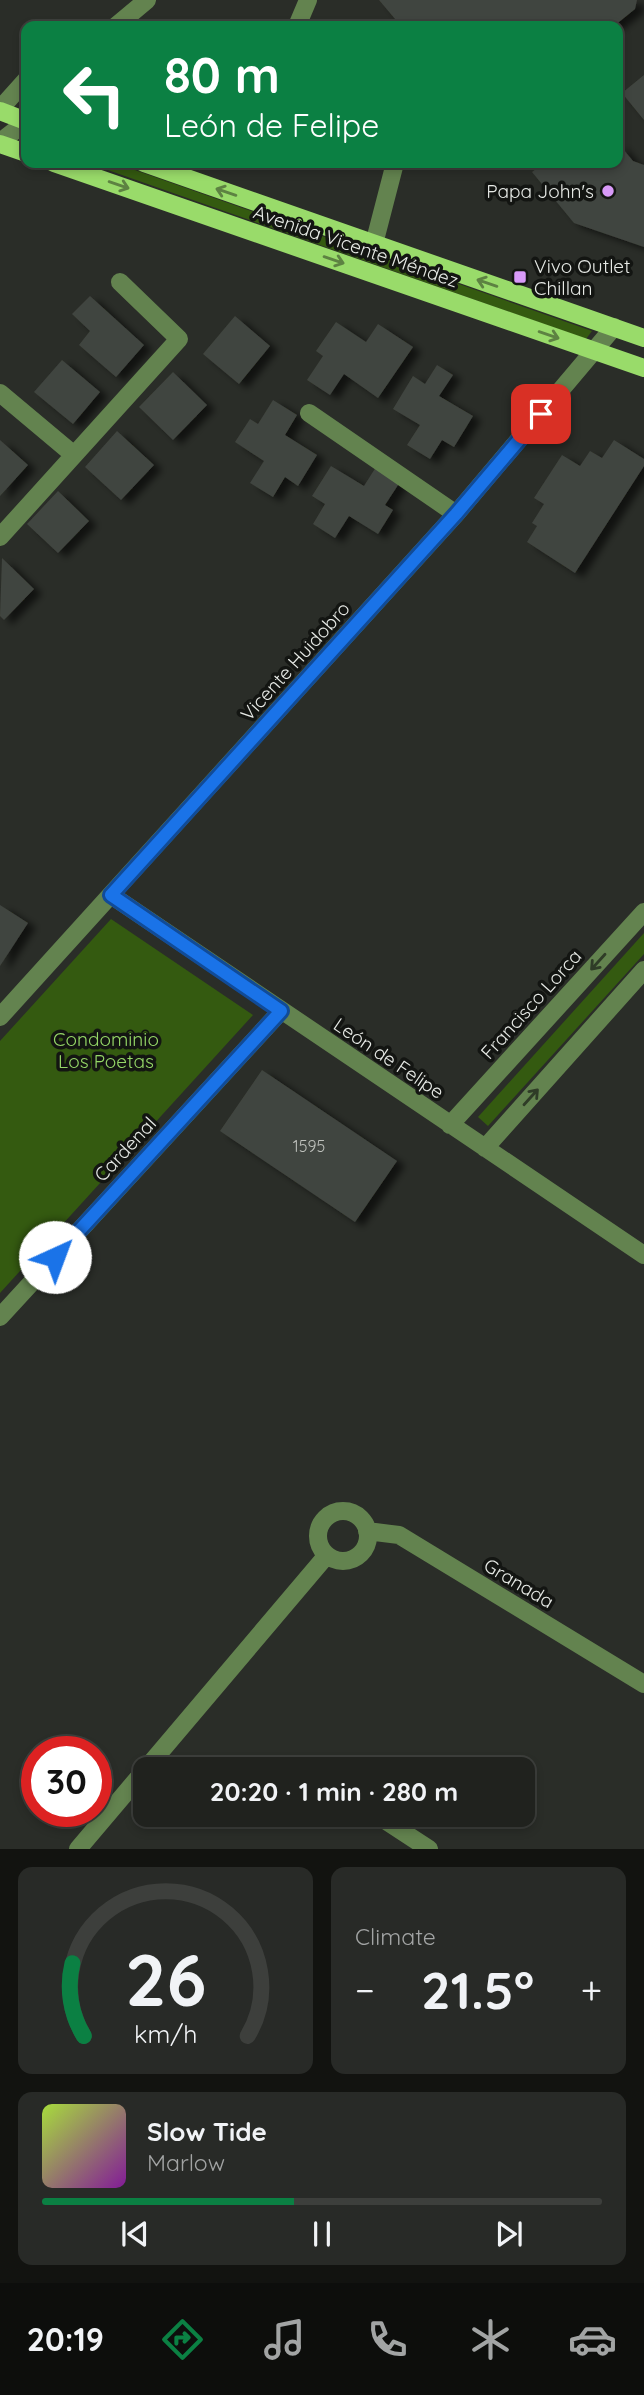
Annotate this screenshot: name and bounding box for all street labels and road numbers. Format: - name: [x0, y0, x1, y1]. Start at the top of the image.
- street label: Avenida Vicente Méndez: [250, 200, 462, 292]
- street label: Vicente Huidobro: [235, 597, 355, 725]
- street label: Francisco Lorca: [475, 944, 587, 1064]
- street label: León de Felipe: [329, 1012, 449, 1104]
- street label: Cardenal: [89, 1112, 161, 1186]
- street label: Granada: [480, 1553, 558, 1613]

